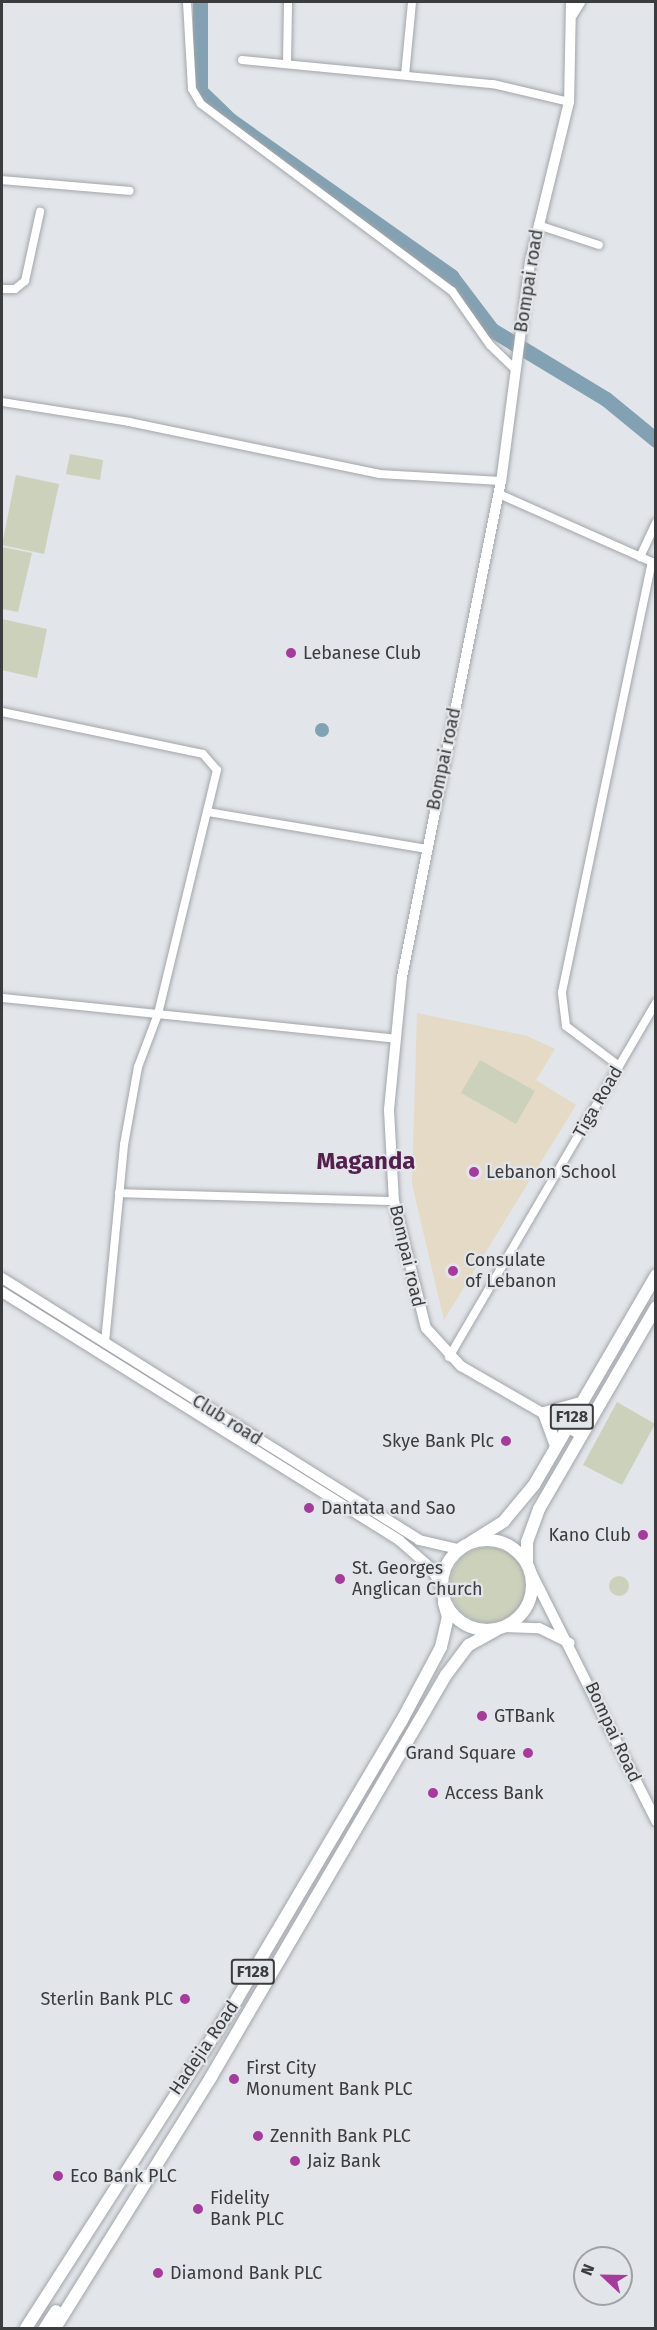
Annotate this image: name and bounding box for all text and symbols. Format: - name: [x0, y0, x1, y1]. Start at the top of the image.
- street label: Bompai road: [510, 228, 548, 334]
- place label: Lebanese Club: [303, 642, 421, 664]
- marker: Lebanese Club: [284, 646, 298, 660]
- street label: Bompai road: [423, 706, 465, 812]
- street label: Tiga Road: [569, 1062, 627, 1142]
- district label: Maganda: [317, 1148, 415, 1176]
- place label: Lebanon School: [486, 1161, 616, 1183]
- marker: Lebanon School: [467, 1165, 481, 1179]
- street label: Bompai road: [385, 1203, 429, 1309]
- place label: Consulate of Lebanon: [465, 1250, 557, 1292]
- marker: Consulate of Lebanon: [446, 1264, 460, 1278]
- street label: Club road: [188, 1390, 266, 1450]
- road number: F128: [550, 1404, 594, 1430]
- place label: Skye Bank Plc: [382, 1430, 494, 1452]
- marker: Skye Bank Plc: [499, 1434, 513, 1448]
- place label: Dantata and Sao: [321, 1497, 456, 1519]
- marker: Dantata and Sao: [302, 1501, 316, 1515]
- place label: Kano Club: [549, 1524, 631, 1546]
- marker: Kano Club: [636, 1528, 650, 1542]
- place label: St. Georges Anglican Church: [352, 1558, 483, 1600]
- marker: St. Georges Anglican Church: [333, 1572, 347, 1586]
- street label: Bompai Road: [580, 1678, 646, 1786]
- place label: GTBank: [494, 1705, 555, 1727]
- marker: GTBank: [475, 1709, 489, 1723]
- place label: Grand Square: [405, 1742, 516, 1764]
- marker: Grand Square: [521, 1746, 535, 1760]
- place label: Access Bank: [445, 1782, 544, 1804]
- marker: Access Bank: [426, 1786, 440, 1800]
- road number: F128: [230, 1959, 276, 1985]
- place label: Sterlin Bank PLC: [41, 1988, 173, 2010]
- marker: Sterlin Bank PLC: [178, 1992, 192, 2006]
- street label: Hadejia Road: [165, 1997, 243, 2099]
- place label: First City Monument Bank PLC: [246, 2058, 413, 2100]
- marker: First City Monument Bank PLC: [227, 2072, 241, 2086]
- place label: Zennith Bank PLC: [270, 2125, 411, 2147]
- marker: Zennith Bank PLC: [251, 2129, 265, 2143]
- place label: Jaiz Bank: [307, 2150, 380, 2172]
- marker: Jaiz Bank: [288, 2154, 302, 2168]
- place label: Eco Bank PLC: [70, 2165, 177, 2187]
- marker: Eco Bank PLC: [51, 2169, 65, 2183]
- place label: Fidelity Bank PLC: [210, 2188, 284, 2230]
- marker: Fidelity Bank PLC: [191, 2202, 205, 2216]
- north arrow: [573, 2246, 633, 2306]
- text: N: [577, 2261, 598, 2278]
- place label: Diamond Bank PLC: [170, 2262, 322, 2284]
- marker: Diamond Bank PLC: [151, 2266, 165, 2280]

